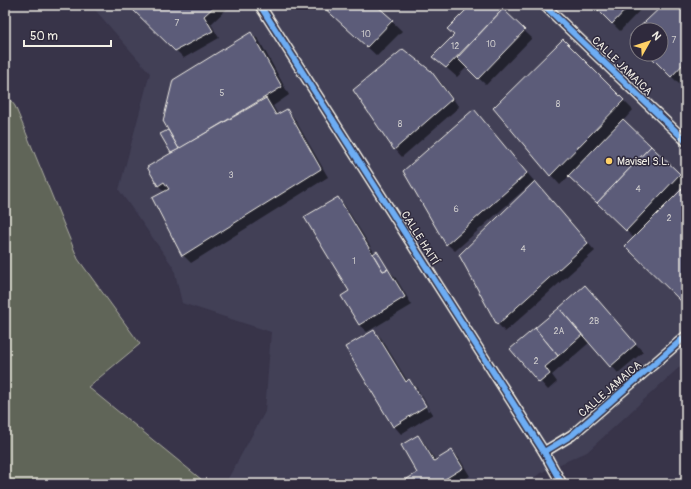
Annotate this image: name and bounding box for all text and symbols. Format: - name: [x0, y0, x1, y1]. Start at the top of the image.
- house number: 7: [175, 18, 180, 29]
- scale bar: [24, 22, 111, 48]
- north arrow: [629, 22, 669, 62]
- text: 50 m: [30, 29, 58, 44]
- house number: 10: [361, 29, 371, 40]
- text: N: [649, 29, 664, 43]
- street label: CALLE JAMAICA: [589, 34, 655, 98]
- house number: 7: [672, 35, 677, 46]
- house number: 10: [486, 39, 496, 50]
- house number: 12: [451, 41, 459, 52]
- house number: 5: [220, 88, 225, 99]
- house number: 8: [556, 99, 561, 110]
- house number: 8: [398, 119, 403, 130]
- place label: Mavisel S.L.: [617, 155, 670, 168]
- marker: Mavisel S.L.: [604, 156, 614, 166]
- house number: 3: [228, 170, 234, 181]
- house number: 4: [635, 184, 641, 195]
- house number: 6: [453, 204, 459, 215]
- street label: CALLE HAITÍ: [398, 209, 442, 268]
- house number: 2: [666, 213, 672, 224]
- house number: 4: [520, 244, 526, 255]
- house number: 1: [352, 256, 356, 267]
- house number: 2B: [589, 316, 599, 327]
- house number: 2A: [554, 326, 565, 337]
- house number: 2: [533, 356, 539, 367]
- street label: CALLE JAMAICA: [576, 358, 644, 420]

